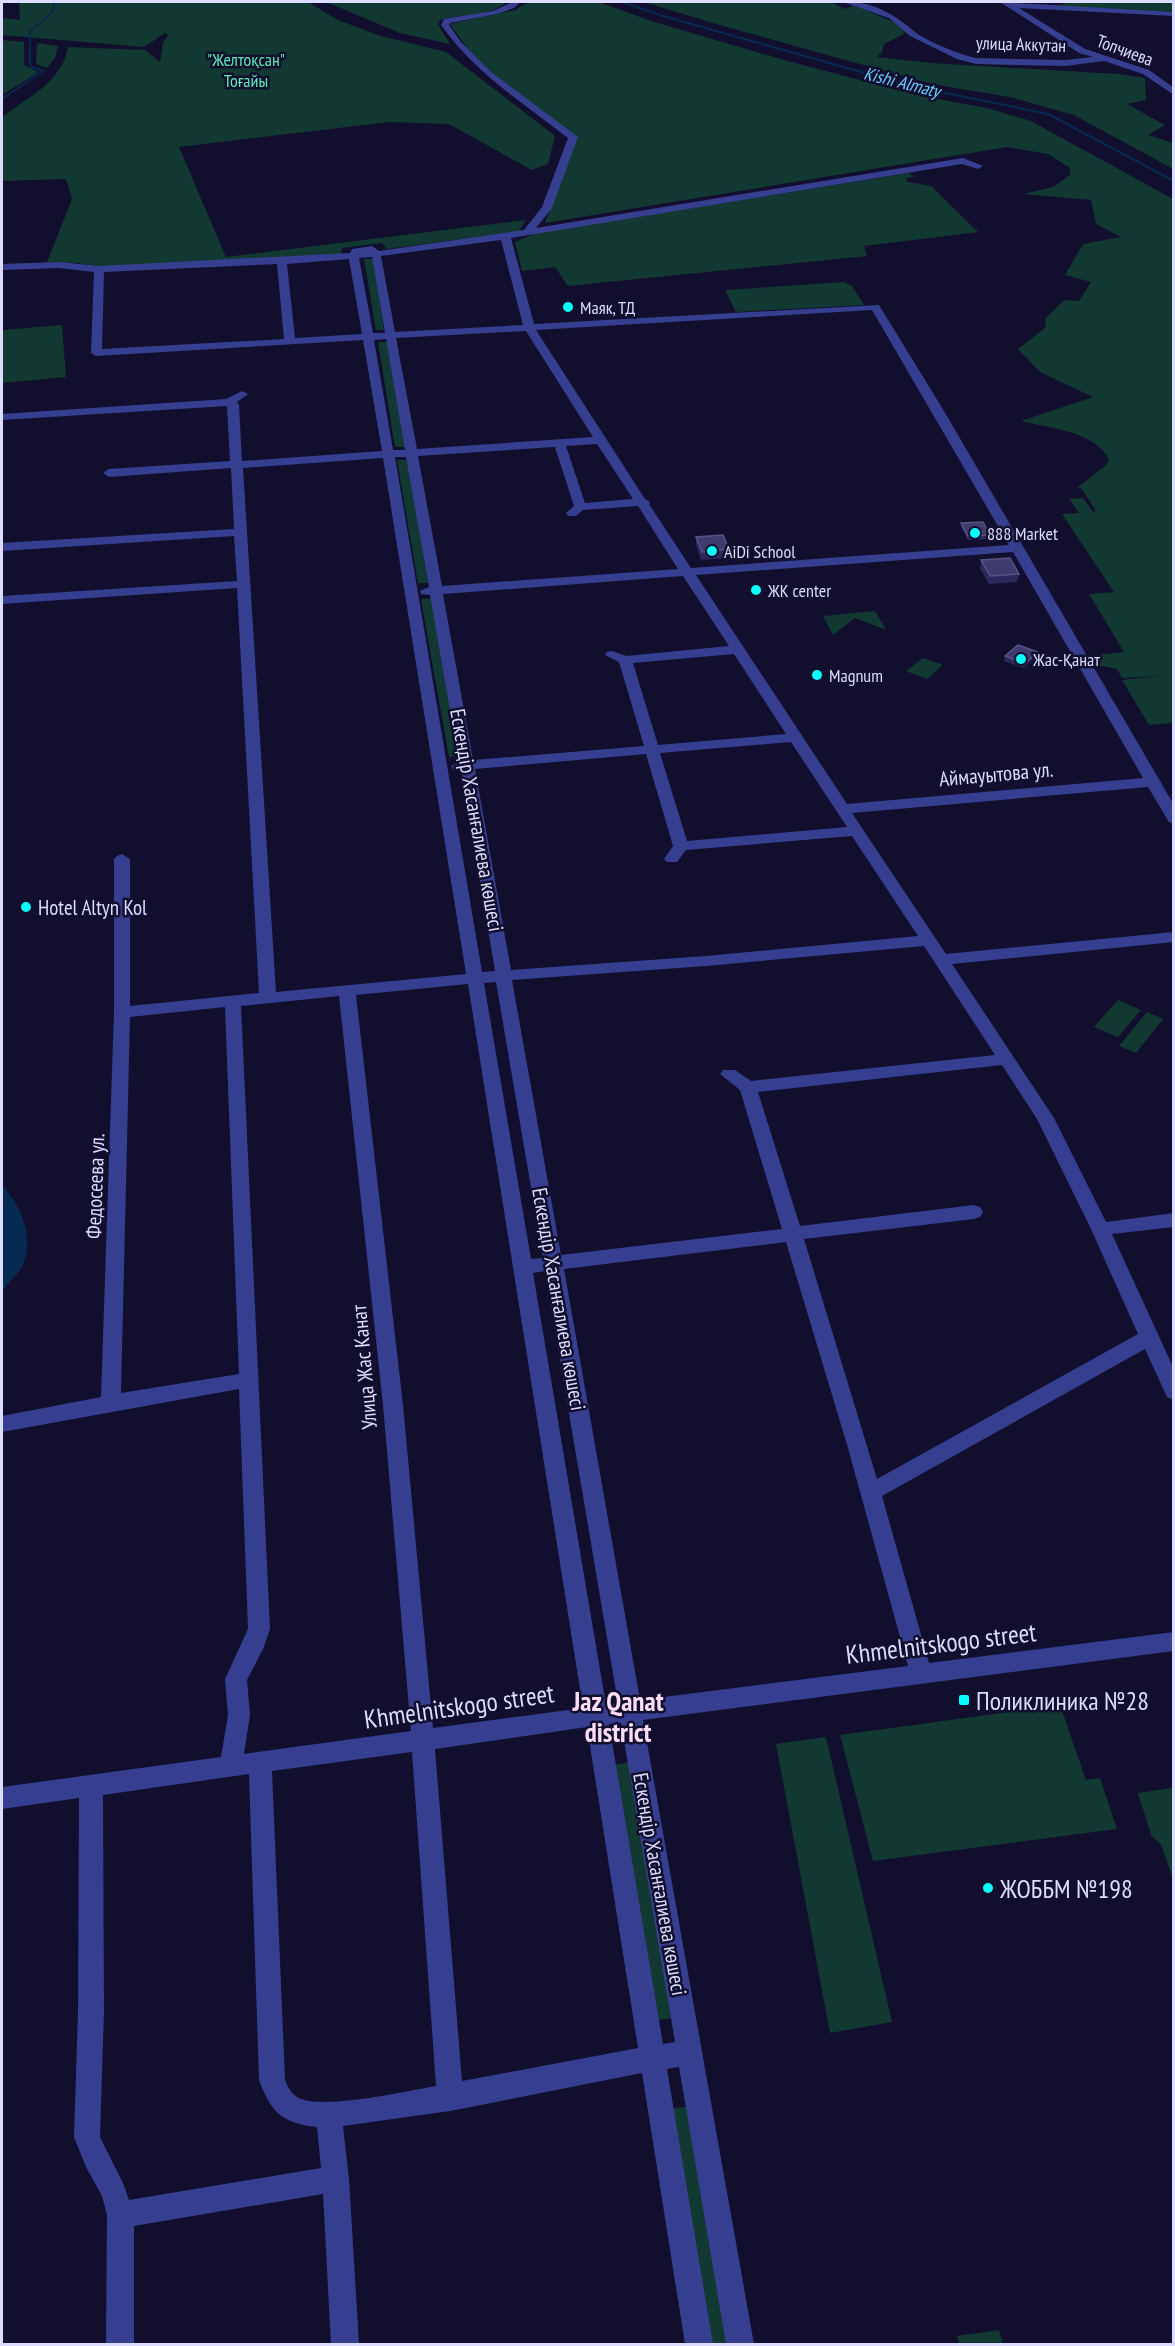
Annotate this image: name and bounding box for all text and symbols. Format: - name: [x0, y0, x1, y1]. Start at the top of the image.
- street label: Топчиева: [1094, 29, 1156, 71]
- street label: улица Аккутан: [975, 31, 1067, 57]
- park label: "Желтоқсан" Тоғайы: [207, 48, 285, 92]
- water label: Kіshі Almaty: [861, 61, 945, 103]
- place label: Маяк, ТД: [580, 296, 635, 319]
- marker: Маяк, ТД: [561, 300, 575, 314]
- place label: 888 Market: [987, 522, 1058, 545]
- marker: 888 Market: [968, 526, 982, 540]
- place label: AiDi School: [724, 540, 796, 563]
- marker: AiDi School: [705, 544, 719, 558]
- place label: ЖК center: [767, 579, 831, 602]
- marker: ЖК center: [749, 583, 763, 597]
- place label: Жас-Қанат: [1032, 648, 1100, 671]
- marker: Жас-Қанат: [1014, 652, 1028, 666]
- place label: Magnum: [829, 664, 883, 687]
- marker: Magnum: [810, 668, 824, 682]
- street label: Ескендір Хасанғалиева көшесі: [444, 707, 510, 933]
- street label: Аймауытова ул.: [938, 756, 1054, 792]
- place label: Hotel Altyn Kol: [38, 894, 147, 921]
- marker: Hotel Altyn Kol: [19, 900, 33, 914]
- street label: Федосеева ул.: [80, 1133, 110, 1239]
- street label: Ескендір Хасанғалиева көшесі: [526, 1186, 592, 1412]
- street label: Улица Жас Канат: [345, 1303, 383, 1430]
- street label: Khmelnitskogo street: [844, 1615, 1038, 1671]
- street label: Khmelnitskogo street: [362, 1676, 556, 1736]
- district label: Jaz Qanat district: [572, 1684, 664, 1749]
- place label: Поликлиника №28: [976, 1684, 1149, 1717]
- marker: Поликлиника №28: [957, 1693, 971, 1707]
- street label: Ескендір Хасанғалиева көшесі: [627, 1771, 693, 1997]
- place label: ЖОББМ №198: [999, 1872, 1133, 1905]
- marker: ЖОББМ №198: [981, 1881, 995, 1895]

